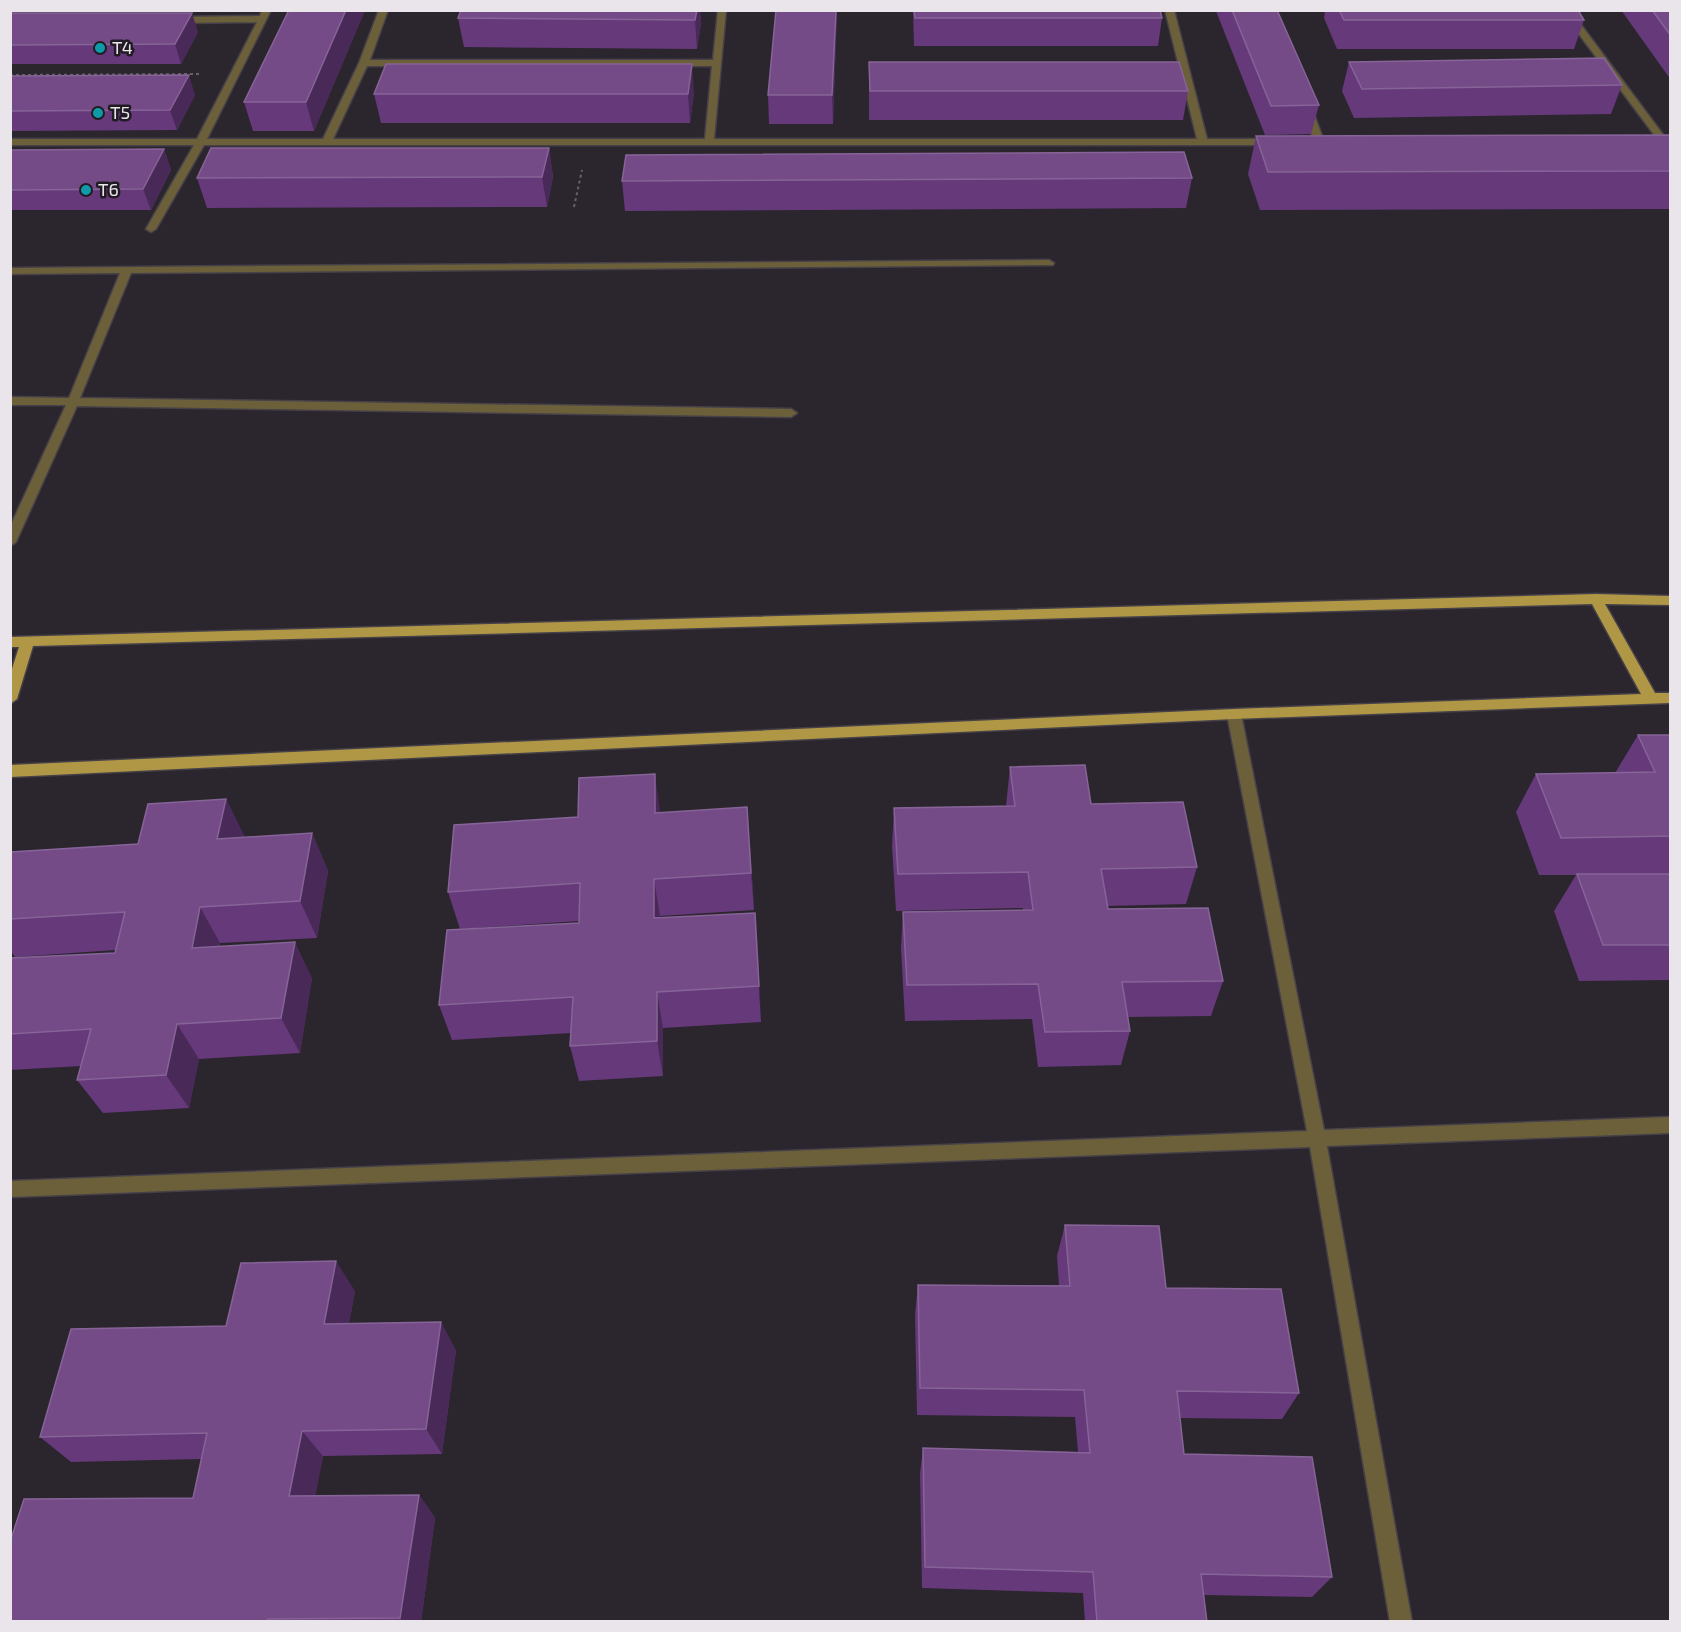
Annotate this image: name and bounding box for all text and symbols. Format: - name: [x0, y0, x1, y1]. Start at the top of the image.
- place label: T4: [112, 36, 133, 58]
- marker: T4: [93, 41, 107, 55]
- place label: T5: [110, 101, 130, 123]
- marker: T5: [91, 106, 105, 120]
- place label: T6: [98, 178, 119, 200]
- marker: T6: [79, 183, 93, 197]

